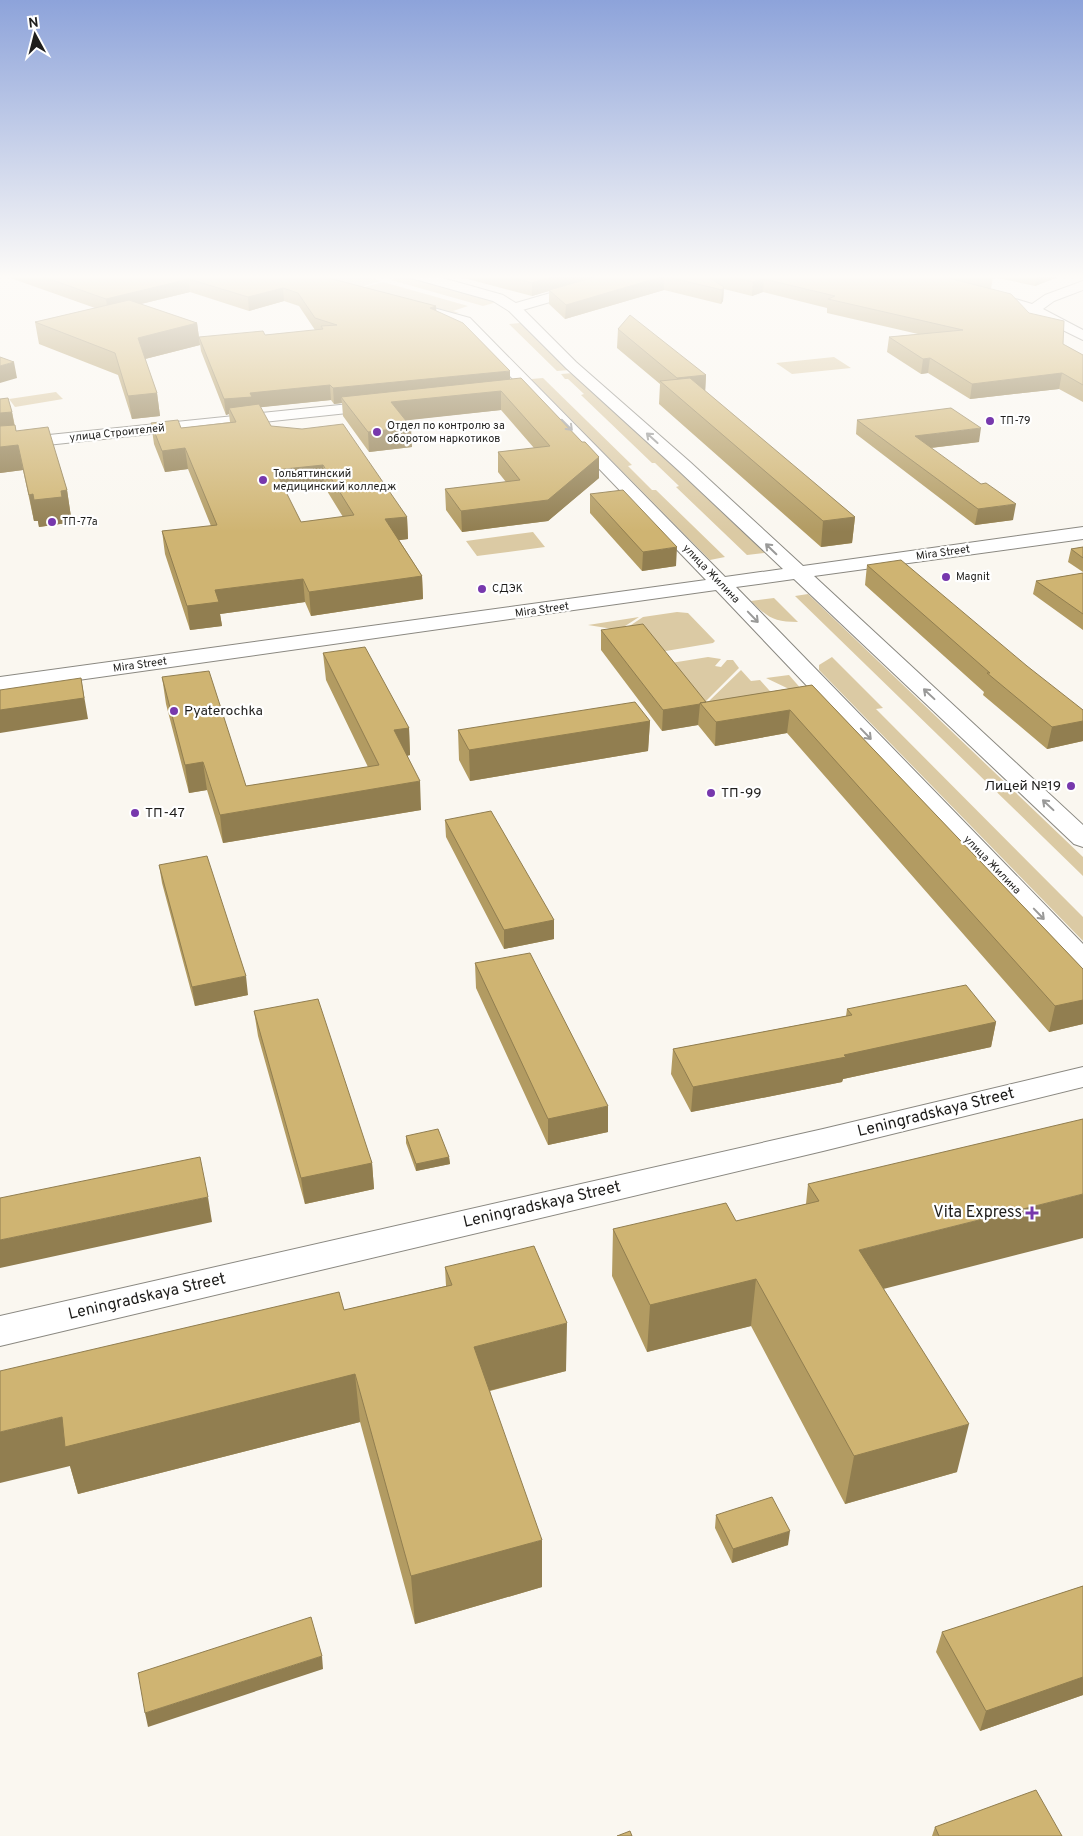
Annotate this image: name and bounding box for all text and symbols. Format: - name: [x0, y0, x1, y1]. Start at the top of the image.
- north arrow: [10, 10, 60, 60]
- text: N: [28, 15, 40, 33]
- place label: ТП-79: [1000, 414, 1031, 428]
- marker: ТП-79: [984, 415, 996, 427]
- place label: Отдел по контролю за оборотом наркотиков: [387, 419, 505, 446]
- one-way arrow: [561, 419, 573, 431]
- street label: улица Строителей: [69, 421, 165, 445]
- marker: Отдел по контролю за оборотом наркотиков: [371, 426, 383, 438]
- one-way arrow: [646, 432, 659, 443]
- place label: Тольяттинский медицинский колледж: [273, 467, 396, 494]
- marker: Тольяттинский медицинский колледж: [257, 474, 269, 486]
- place label: ТП-77а: [62, 515, 98, 529]
- marker: ТП-77а: [46, 516, 58, 528]
- street label: улица Жилина: [679, 541, 743, 607]
- street label: Mira Street: [915, 542, 971, 564]
- one-way arrow: [764, 543, 777, 555]
- place label: Magnit: [956, 570, 990, 584]
- marker: Magnit: [940, 571, 952, 583]
- place label: СДЭК: [492, 582, 523, 596]
- marker: СДЭК: [476, 583, 488, 595]
- street label: Mira Street: [514, 599, 570, 621]
- one-way arrow: [747, 611, 759, 623]
- street label: Mira Street: [112, 654, 168, 676]
- one-way arrow: [922, 689, 935, 700]
- place label: Pyaterochka: [184, 703, 263, 720]
- marker: Pyaterochka: [168, 705, 180, 717]
- one-way arrow: [860, 727, 872, 739]
- place label: Лицей №19: [984, 778, 1061, 795]
- marker: Лицей №19: [1065, 780, 1077, 792]
- place label: ТП-99: [721, 785, 762, 802]
- marker: ТП-99: [705, 787, 717, 799]
- one-way arrow: [1041, 799, 1054, 811]
- place label: ТП-47: [145, 805, 185, 822]
- marker: ТП-47: [129, 807, 141, 819]
- street label: улица Жилина: [960, 832, 1024, 898]
- one-way arrow: [1033, 908, 1045, 921]
- street label: Leningradskaya Street: [855, 1084, 1017, 1142]
- street label: Leningradskaya Street: [461, 1177, 623, 1233]
- place label: Vita Express: [933, 1203, 1022, 1223]
- marker: Vita Express: [1026, 1207, 1038, 1219]
- street label: Leningradskaya Street: [66, 1269, 228, 1325]

